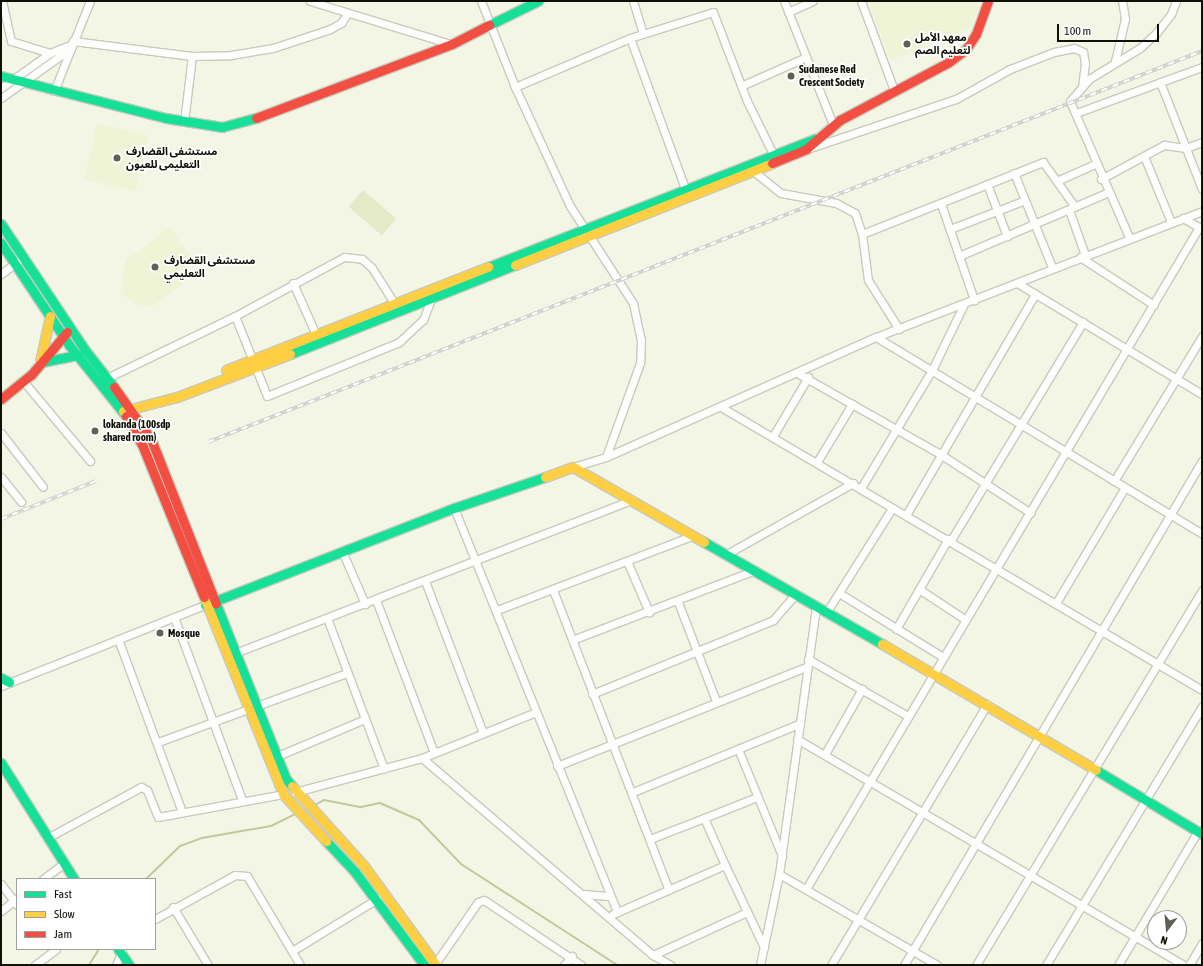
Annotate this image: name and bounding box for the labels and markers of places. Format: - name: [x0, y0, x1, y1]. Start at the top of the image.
- place label: معهد الأمل لتعليم الصم: [915, 31, 970, 57]
- marker: معهد الأمل لتعليم الصم: [902, 39, 912, 49]
- place label: Sudanese Red Crescent Society: [799, 63, 864, 89]
- marker: Sudanese Red Crescent Society: [786, 71, 796, 81]
- place label: مستشفى القضارف التعليمى للعيون: [126, 145, 218, 171]
- marker: مستشفى القضارف التعليمى للعيون: [111, 152, 123, 164]
- place label: مستشفى القضارف التعليمي: [164, 254, 256, 280]
- marker: مستشفى القضارف التعليمي: [149, 261, 161, 273]
- place label: lokanda (100sdp shared room): [103, 418, 171, 444]
- marker: lokanda (100sdp shared room): [90, 426, 100, 436]
- place label: Mosque: [168, 626, 200, 640]
- marker: Mosque: [155, 628, 165, 638]

